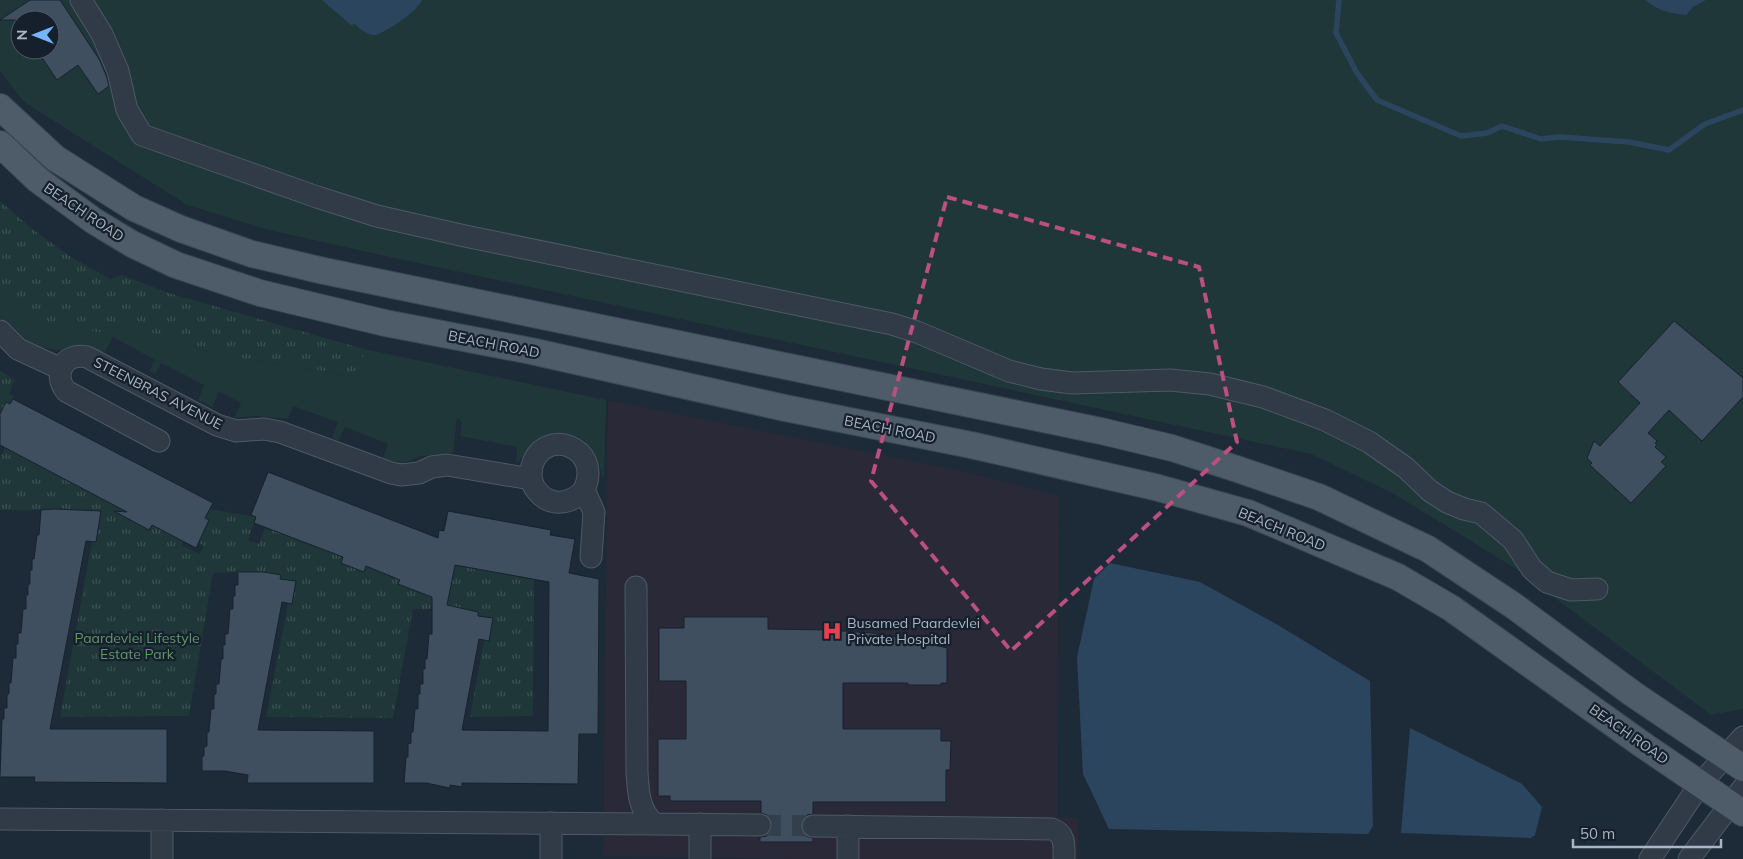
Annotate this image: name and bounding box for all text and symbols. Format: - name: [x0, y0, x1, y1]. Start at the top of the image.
- north arrow: [10, 10, 60, 60]
- text: N: [13, 30, 31, 40]
- street label: BEACH ROAD: [41, 179, 127, 245]
- street label: BEACH ROAD: [447, 326, 541, 362]
- street label: STEENBRAS AVENUE: [91, 353, 225, 433]
- street label: BEACH ROAD: [843, 411, 937, 447]
- street label: BEACH ROAD: [1236, 503, 1328, 555]
- place label: Busamed Paardevlei Private Hospital: [847, 614, 980, 648]
- hospital icon: Busamed Paardevlei Private Hospital: [821, 620, 843, 642]
- park label: Paardevlei Lifestyle Estate Park: [74, 629, 200, 663]
- street label: BEACH ROAD: [1586, 700, 1672, 768]
- scale bar: [1573, 816, 1720, 848]
- text: 50 m: [1580, 824, 1615, 843]

